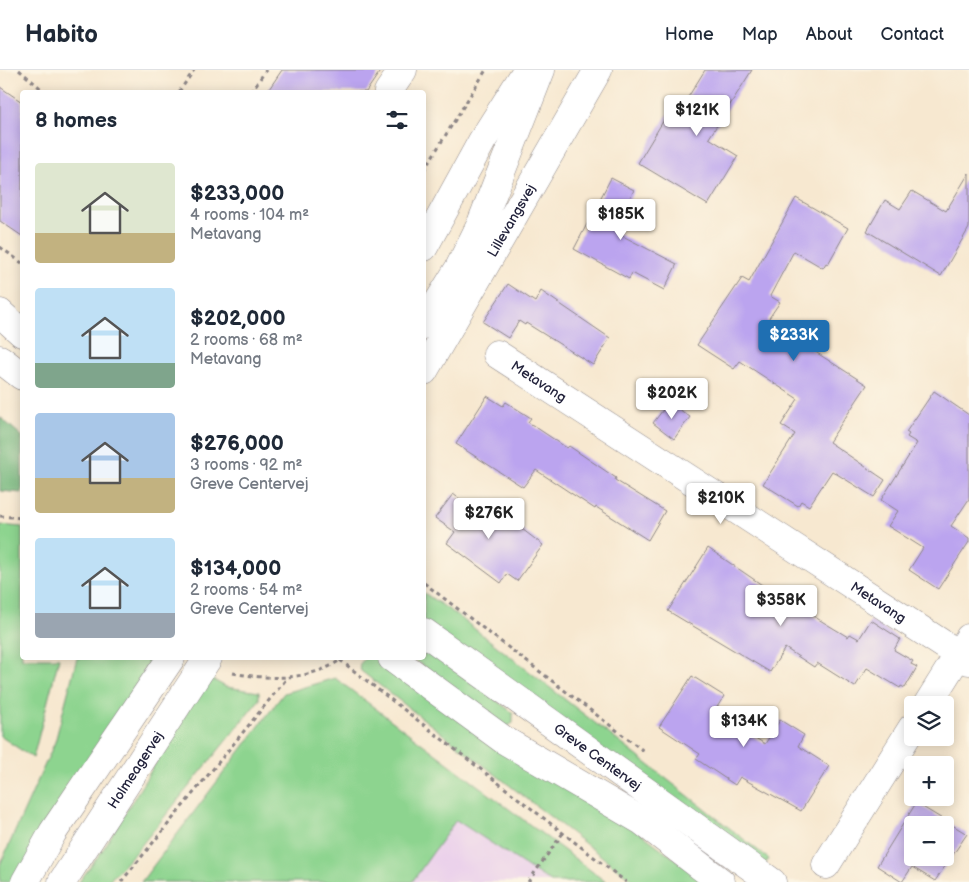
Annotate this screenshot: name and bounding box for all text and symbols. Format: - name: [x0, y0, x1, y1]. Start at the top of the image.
- text: Habito: [25, 20, 98, 49]
- text: Home: [665, 24, 714, 45]
- text: Map: [742, 24, 778, 45]
- text: About: [806, 24, 853, 45]
- text: Contact: [881, 24, 944, 45]
- pin: $121K: [662, 94, 732, 137]
- text: $121K: [675, 101, 719, 120]
- icon: filters: [383, 106, 411, 134]
- text: 8 homes: [35, 108, 117, 133]
- text: $233,000: [190, 181, 284, 206]
- street label: Lillevangsvej: [483, 181, 539, 260]
- icon: home: [75, 183, 135, 243]
- pin: $185K: [586, 198, 656, 241]
- text: $185K: [597, 205, 645, 224]
- text: 4 rooms · 104 m²: [190, 206, 309, 225]
- text: Metavang: [190, 225, 262, 244]
- text: $202,000: [190, 306, 286, 331]
- icon: home: [75, 308, 135, 368]
- pin: $233K: [759, 320, 829, 362]
- text: $233K: [769, 326, 819, 345]
- text: 2 rooms · 68 m²: [190, 331, 303, 350]
- text: Metavang: [190, 350, 262, 369]
- street label: Metavang: [508, 357, 570, 405]
- pin: $202K: [637, 378, 707, 420]
- text: $202K: [647, 384, 697, 403]
- text: $276,000: [190, 431, 284, 456]
- icon: home: [75, 433, 135, 493]
- text: 3 rooms · 92 m²: [190, 456, 303, 475]
- text: Greve Centervej: [190, 475, 309, 494]
- pin: $210K: [686, 482, 756, 525]
- text: $210K: [697, 489, 745, 508]
- pin: $276K: [454, 498, 524, 540]
- text: $276K: [465, 504, 514, 523]
- text: $134,000: [190, 556, 281, 581]
- icon: home: [75, 558, 135, 618]
- street label: Metavang: [847, 578, 909, 626]
- text: 2 rooms · 54 m²: [190, 581, 302, 600]
- pin: $358K: [746, 584, 816, 627]
- text: $358K: [756, 591, 806, 610]
- text: Greve Centervej: [190, 600, 309, 619]
- map controls: [904, 696, 954, 866]
- button: layers: [904, 696, 954, 746]
- pin: $134K: [709, 706, 779, 748]
- text: $134K: [721, 712, 767, 731]
- street label: Greve Centervej: [551, 720, 645, 794]
- street label: Holmeagervej: [104, 728, 167, 812]
- button: +: [904, 756, 954, 806]
- button: −: [904, 816, 954, 866]

